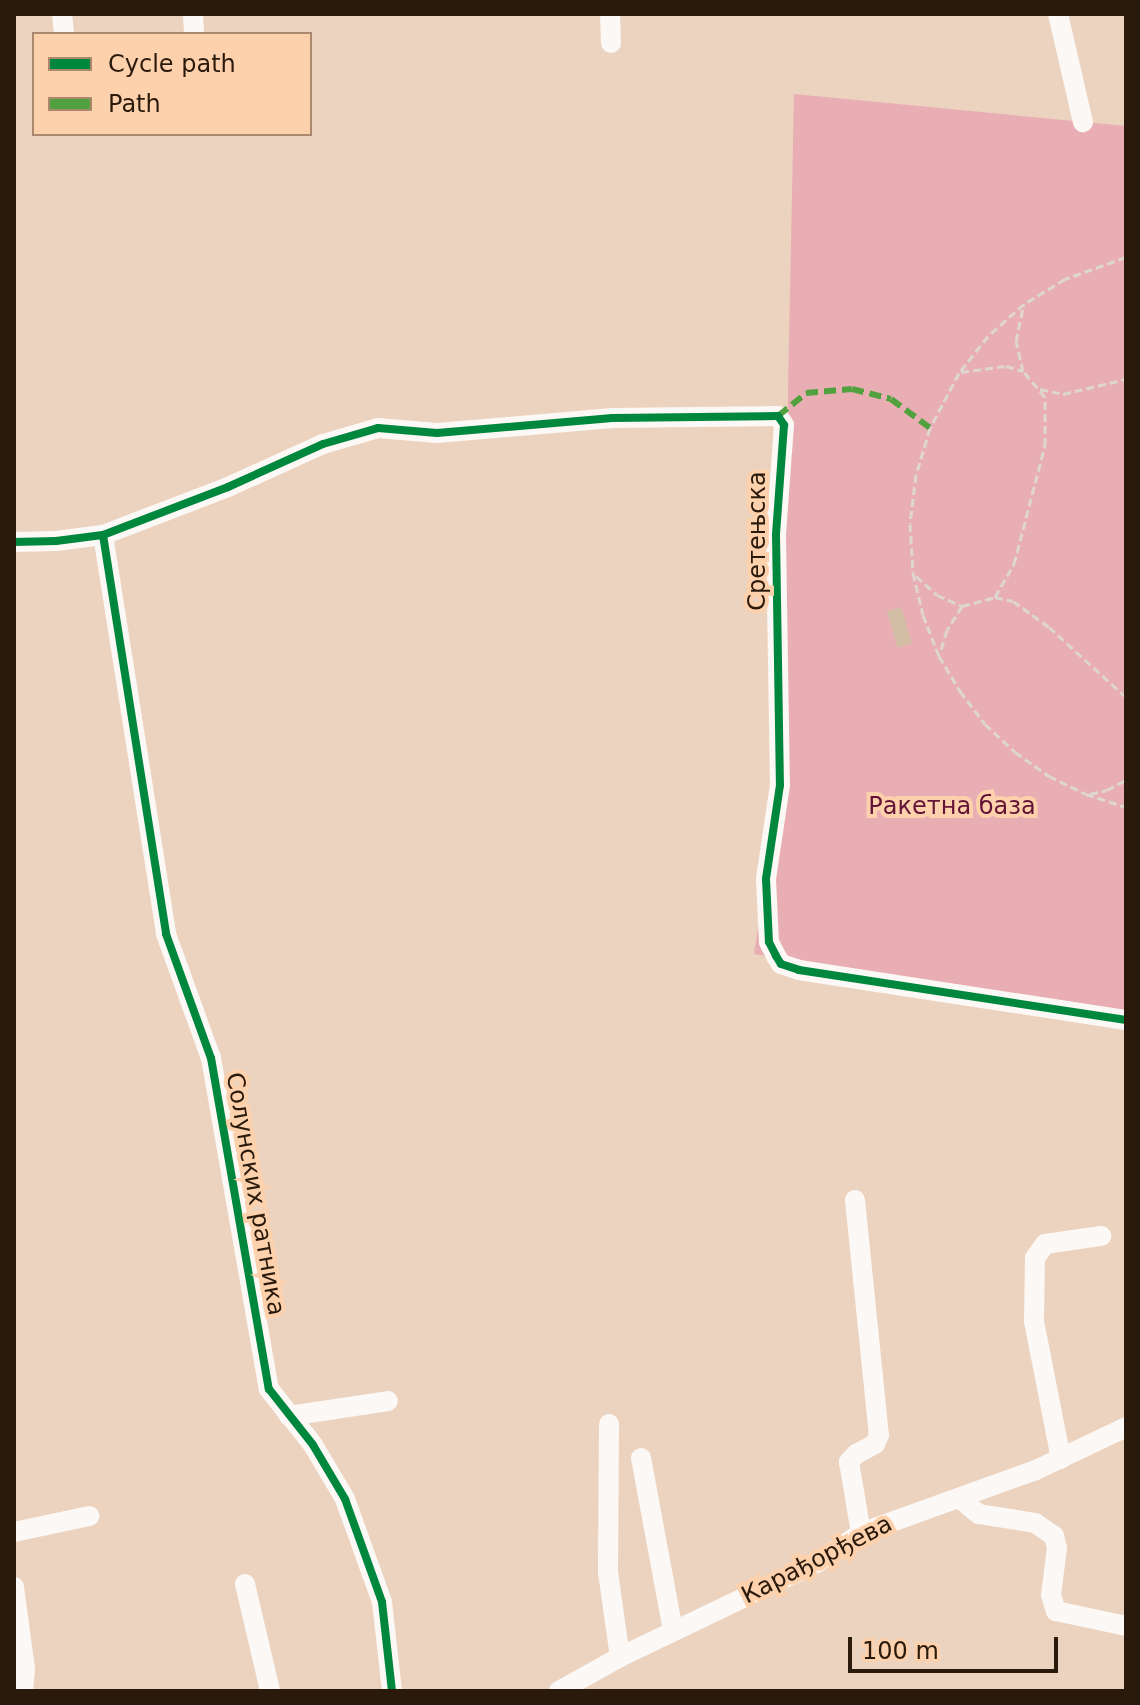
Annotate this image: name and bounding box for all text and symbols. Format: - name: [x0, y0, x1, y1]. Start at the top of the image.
- legend: [32, 32, 312, 136]
- text: Cycle path: [108, 50, 236, 78]
- text: Path: [108, 90, 161, 118]
- street label: Сретењска: [744, 471, 772, 611]
- park label: Ракетна база: [868, 793, 1036, 821]
- street label: Солунских ратника: [219, 1070, 291, 1318]
- street label: Карађорђева: [737, 1510, 897, 1610]
- scale bar: [852, 1621, 1062, 1671]
- text: 100 m: [862, 1637, 939, 1665]

